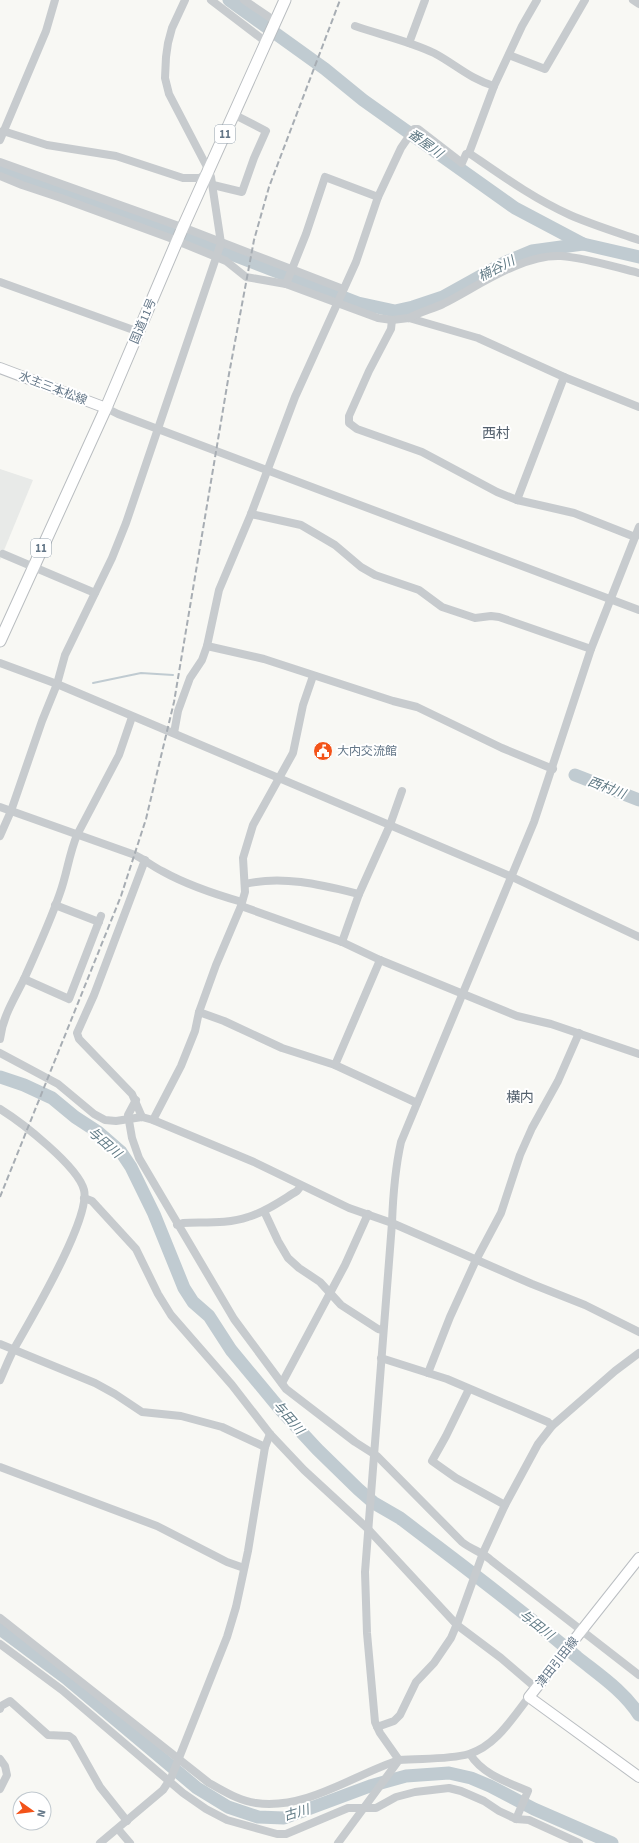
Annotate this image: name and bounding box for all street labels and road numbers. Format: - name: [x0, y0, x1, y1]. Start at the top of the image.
- road number: 11: [215, 125, 235, 143]
- street label: 国道11号: [126, 296, 161, 347]
- street label: 水主三本松線: [16, 368, 89, 409]
- road number: 11: [31, 539, 51, 557]
- street label: 津田引田線: [532, 1633, 583, 1691]

